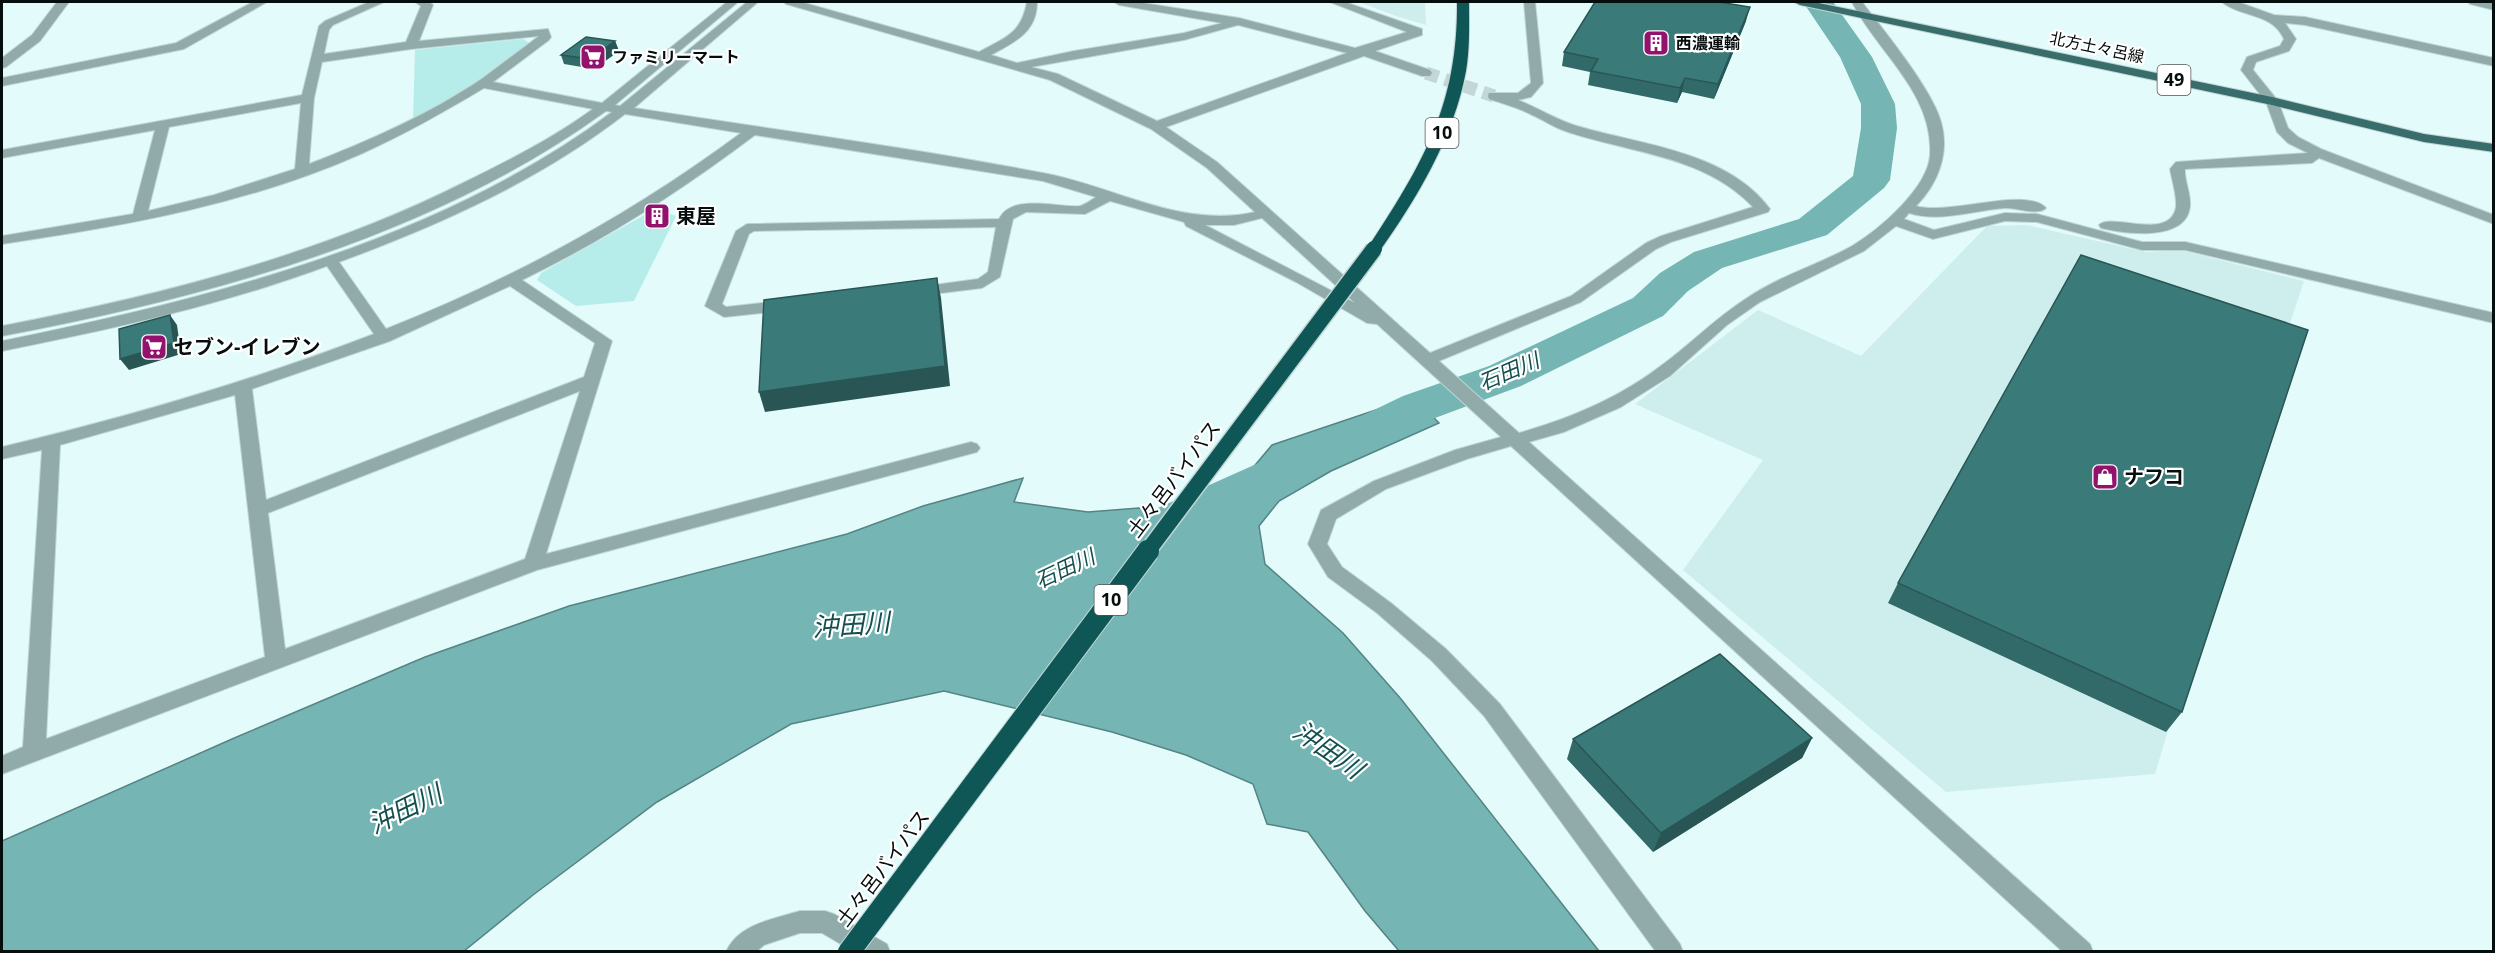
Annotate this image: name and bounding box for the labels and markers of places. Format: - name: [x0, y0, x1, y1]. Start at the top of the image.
- building icon: 西濃運輸: [1641, 28, 1671, 58]
- place label: 西濃運輸: [1676, 32, 1740, 54]
- supermarket icon: ファミリーマート: [578, 42, 608, 72]
- place label: ファミリーマート: [612, 46, 740, 68]
- building icon: 東屋: [642, 201, 672, 231]
- place label: 東屋: [676, 202, 716, 229]
- supermarket icon: セブン-イレブン: [139, 332, 169, 362]
- place label: セブン-イレブン: [174, 333, 320, 360]
- shop icon: ナフコ: [2090, 462, 2120, 492]
- place label: ナフコ: [2124, 463, 2184, 490]

